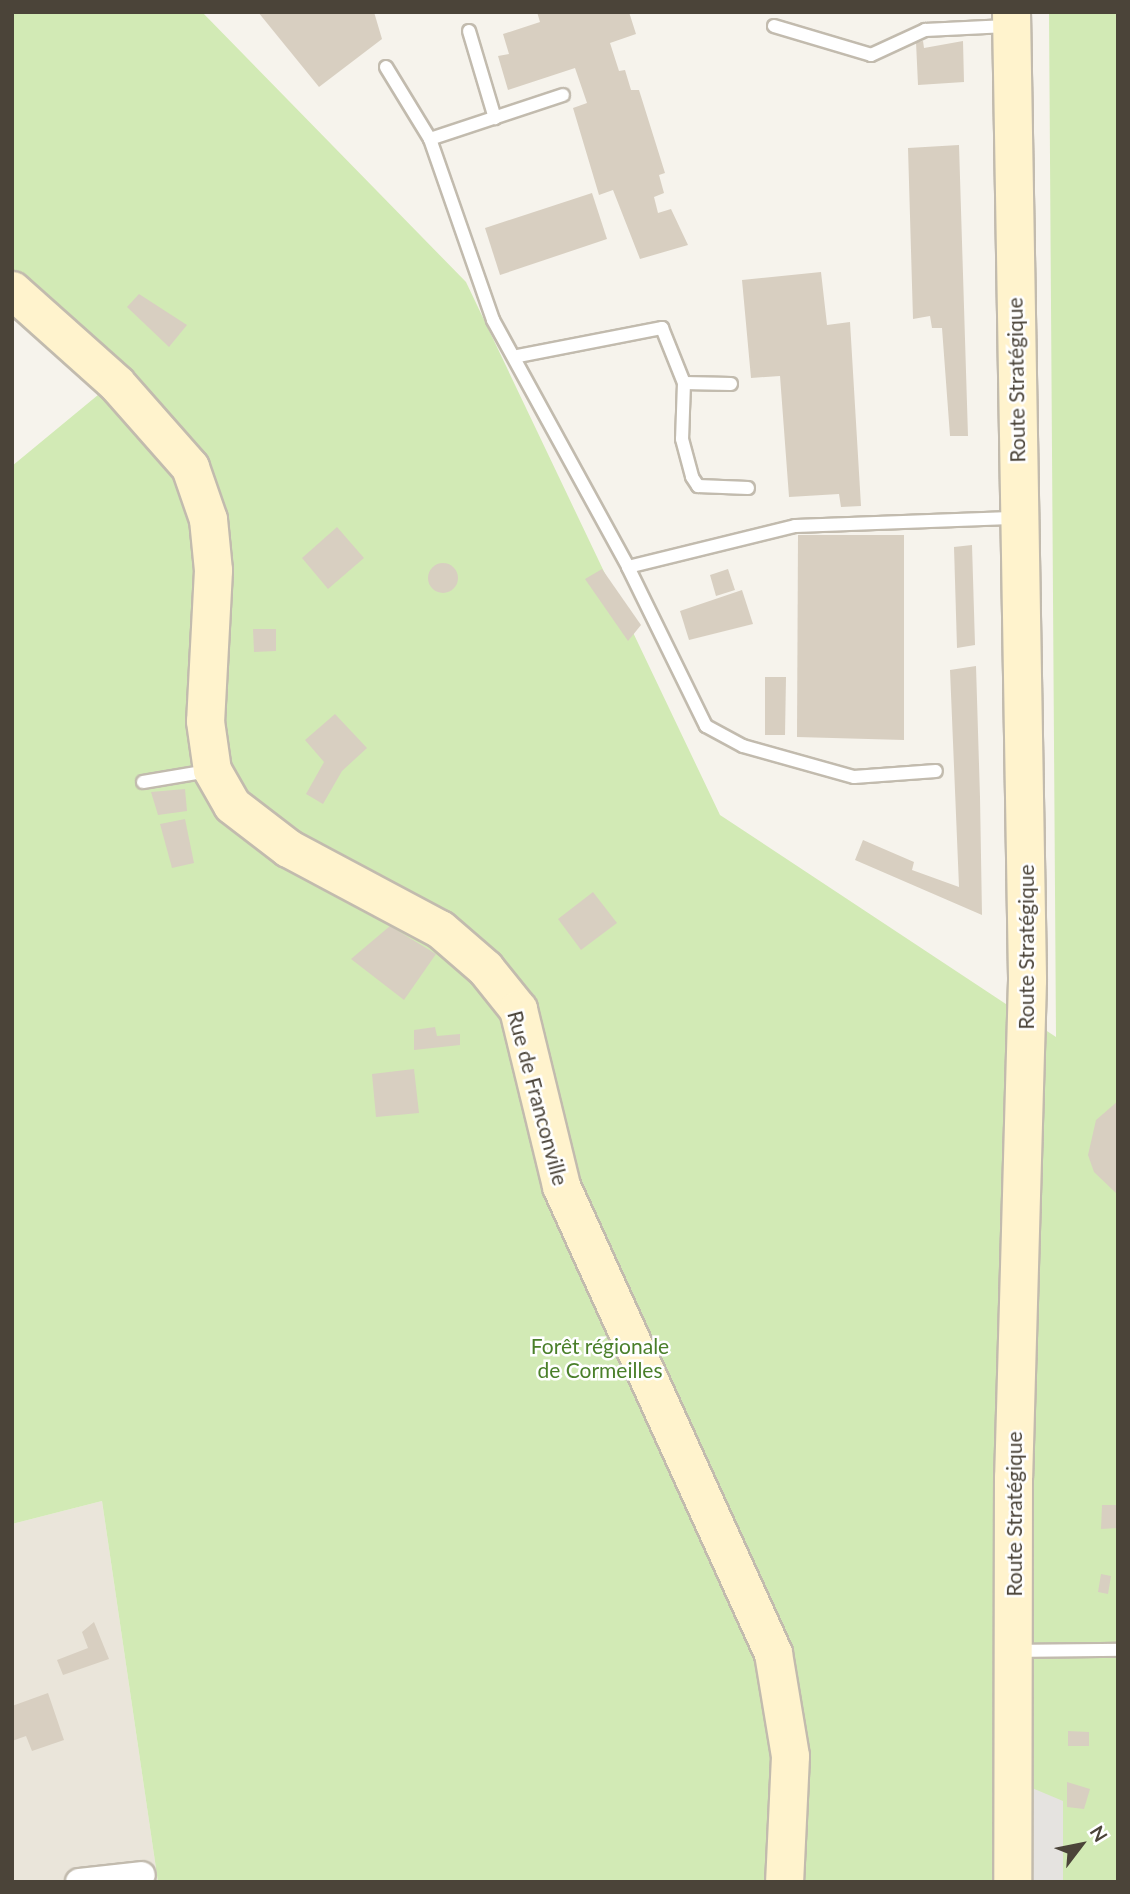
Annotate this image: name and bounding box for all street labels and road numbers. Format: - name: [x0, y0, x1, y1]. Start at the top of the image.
- street label: Route Stratégique: [1002, 297, 1030, 463]
- street label: Route Stratégique: [1013, 864, 1039, 1030]
- street label: Rue de Franconville: [503, 1008, 573, 1188]
- street label: Route Stratégique: [1001, 1431, 1027, 1597]

